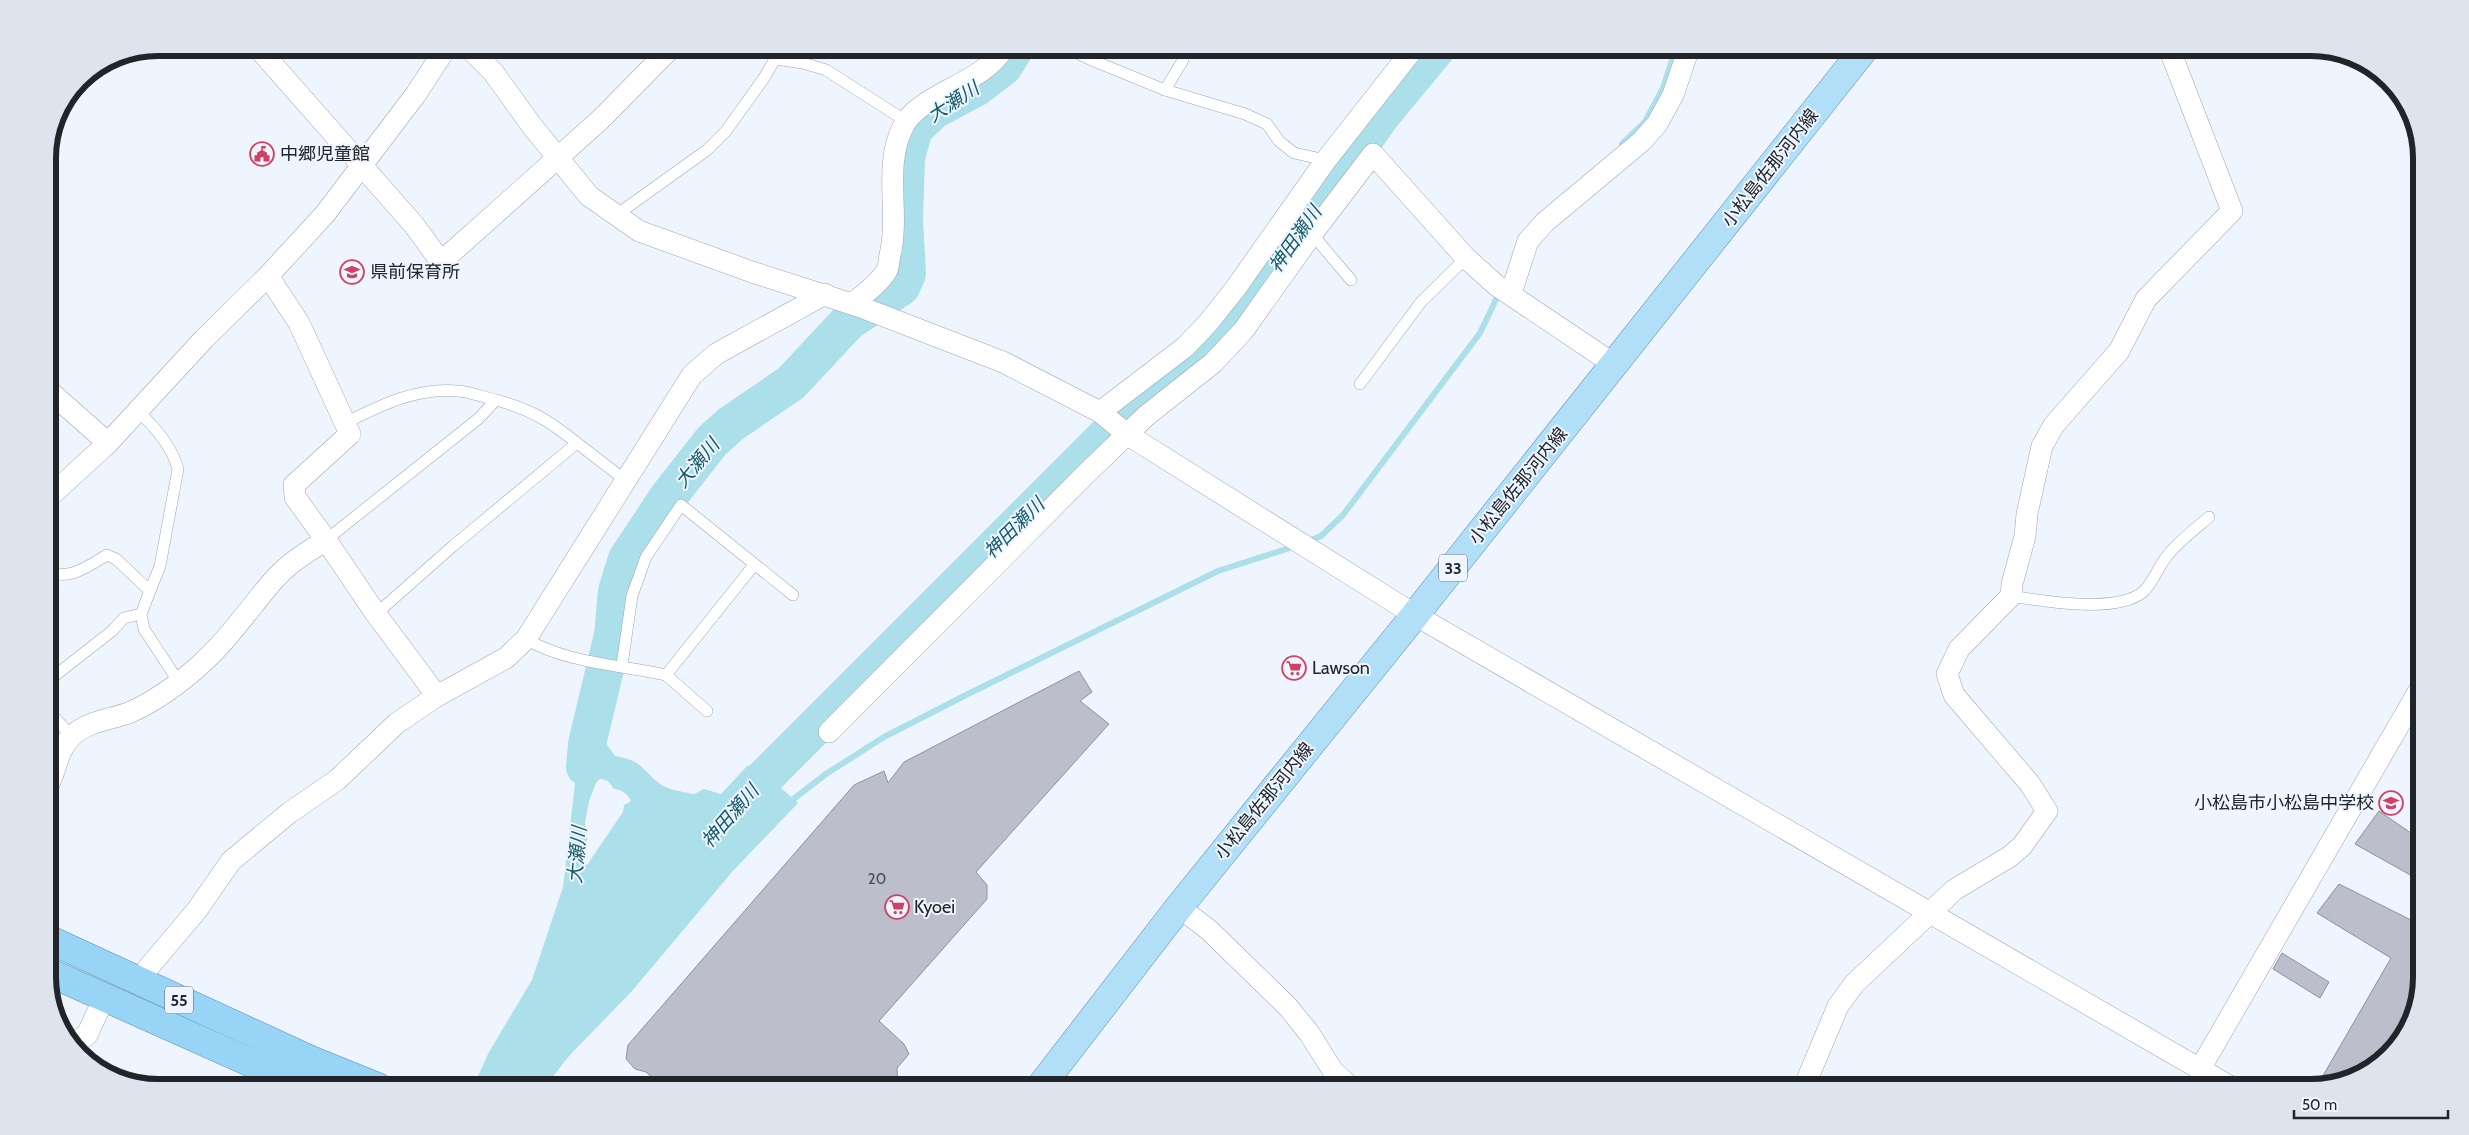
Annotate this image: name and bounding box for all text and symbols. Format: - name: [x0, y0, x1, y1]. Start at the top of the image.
- water label: 大瀬川: [923, 76, 985, 127]
- street label: 小松島佐那河内線: [1717, 104, 1823, 232]
- public building icon: 中郷児童館: [249, 141, 275, 167]
- place label: 中郷児童館: [280, 143, 370, 165]
- water label: 神田瀬川: [1264, 200, 1327, 277]
- school or university icon: 県前保育所: [339, 259, 365, 285]
- place label: 県前保育所: [370, 261, 460, 283]
- street label: 小松島佐那河内線: [1464, 423, 1572, 549]
- water label: 大瀬川: [670, 432, 725, 492]
- water label: 神田瀬川: [979, 492, 1050, 563]
- road number: 33: [1439, 554, 1467, 582]
- supermarket icon: Lawson: [1281, 655, 1307, 681]
- place label: Lawson: [1312, 657, 1370, 679]
- street label: 小松島佐那河内線: [1210, 738, 1318, 864]
- water label: 神田瀬川: [696, 778, 765, 852]
- school or university icon: 小松島市小松島中学校: [2378, 790, 2404, 816]
- place label: 小松島市小松島中学校: [2194, 792, 2374, 814]
- water label: 大瀬川: [563, 824, 591, 884]
- house number: 20: [868, 870, 886, 888]
- supermarket icon: Kyoei: [884, 894, 910, 920]
- place label: Kyoei: [914, 896, 955, 918]
- road number: 55: [165, 986, 193, 1014]
- scale bar: [2294, 1088, 2448, 1120]
- text: 50 m: [2302, 1096, 2337, 1114]

